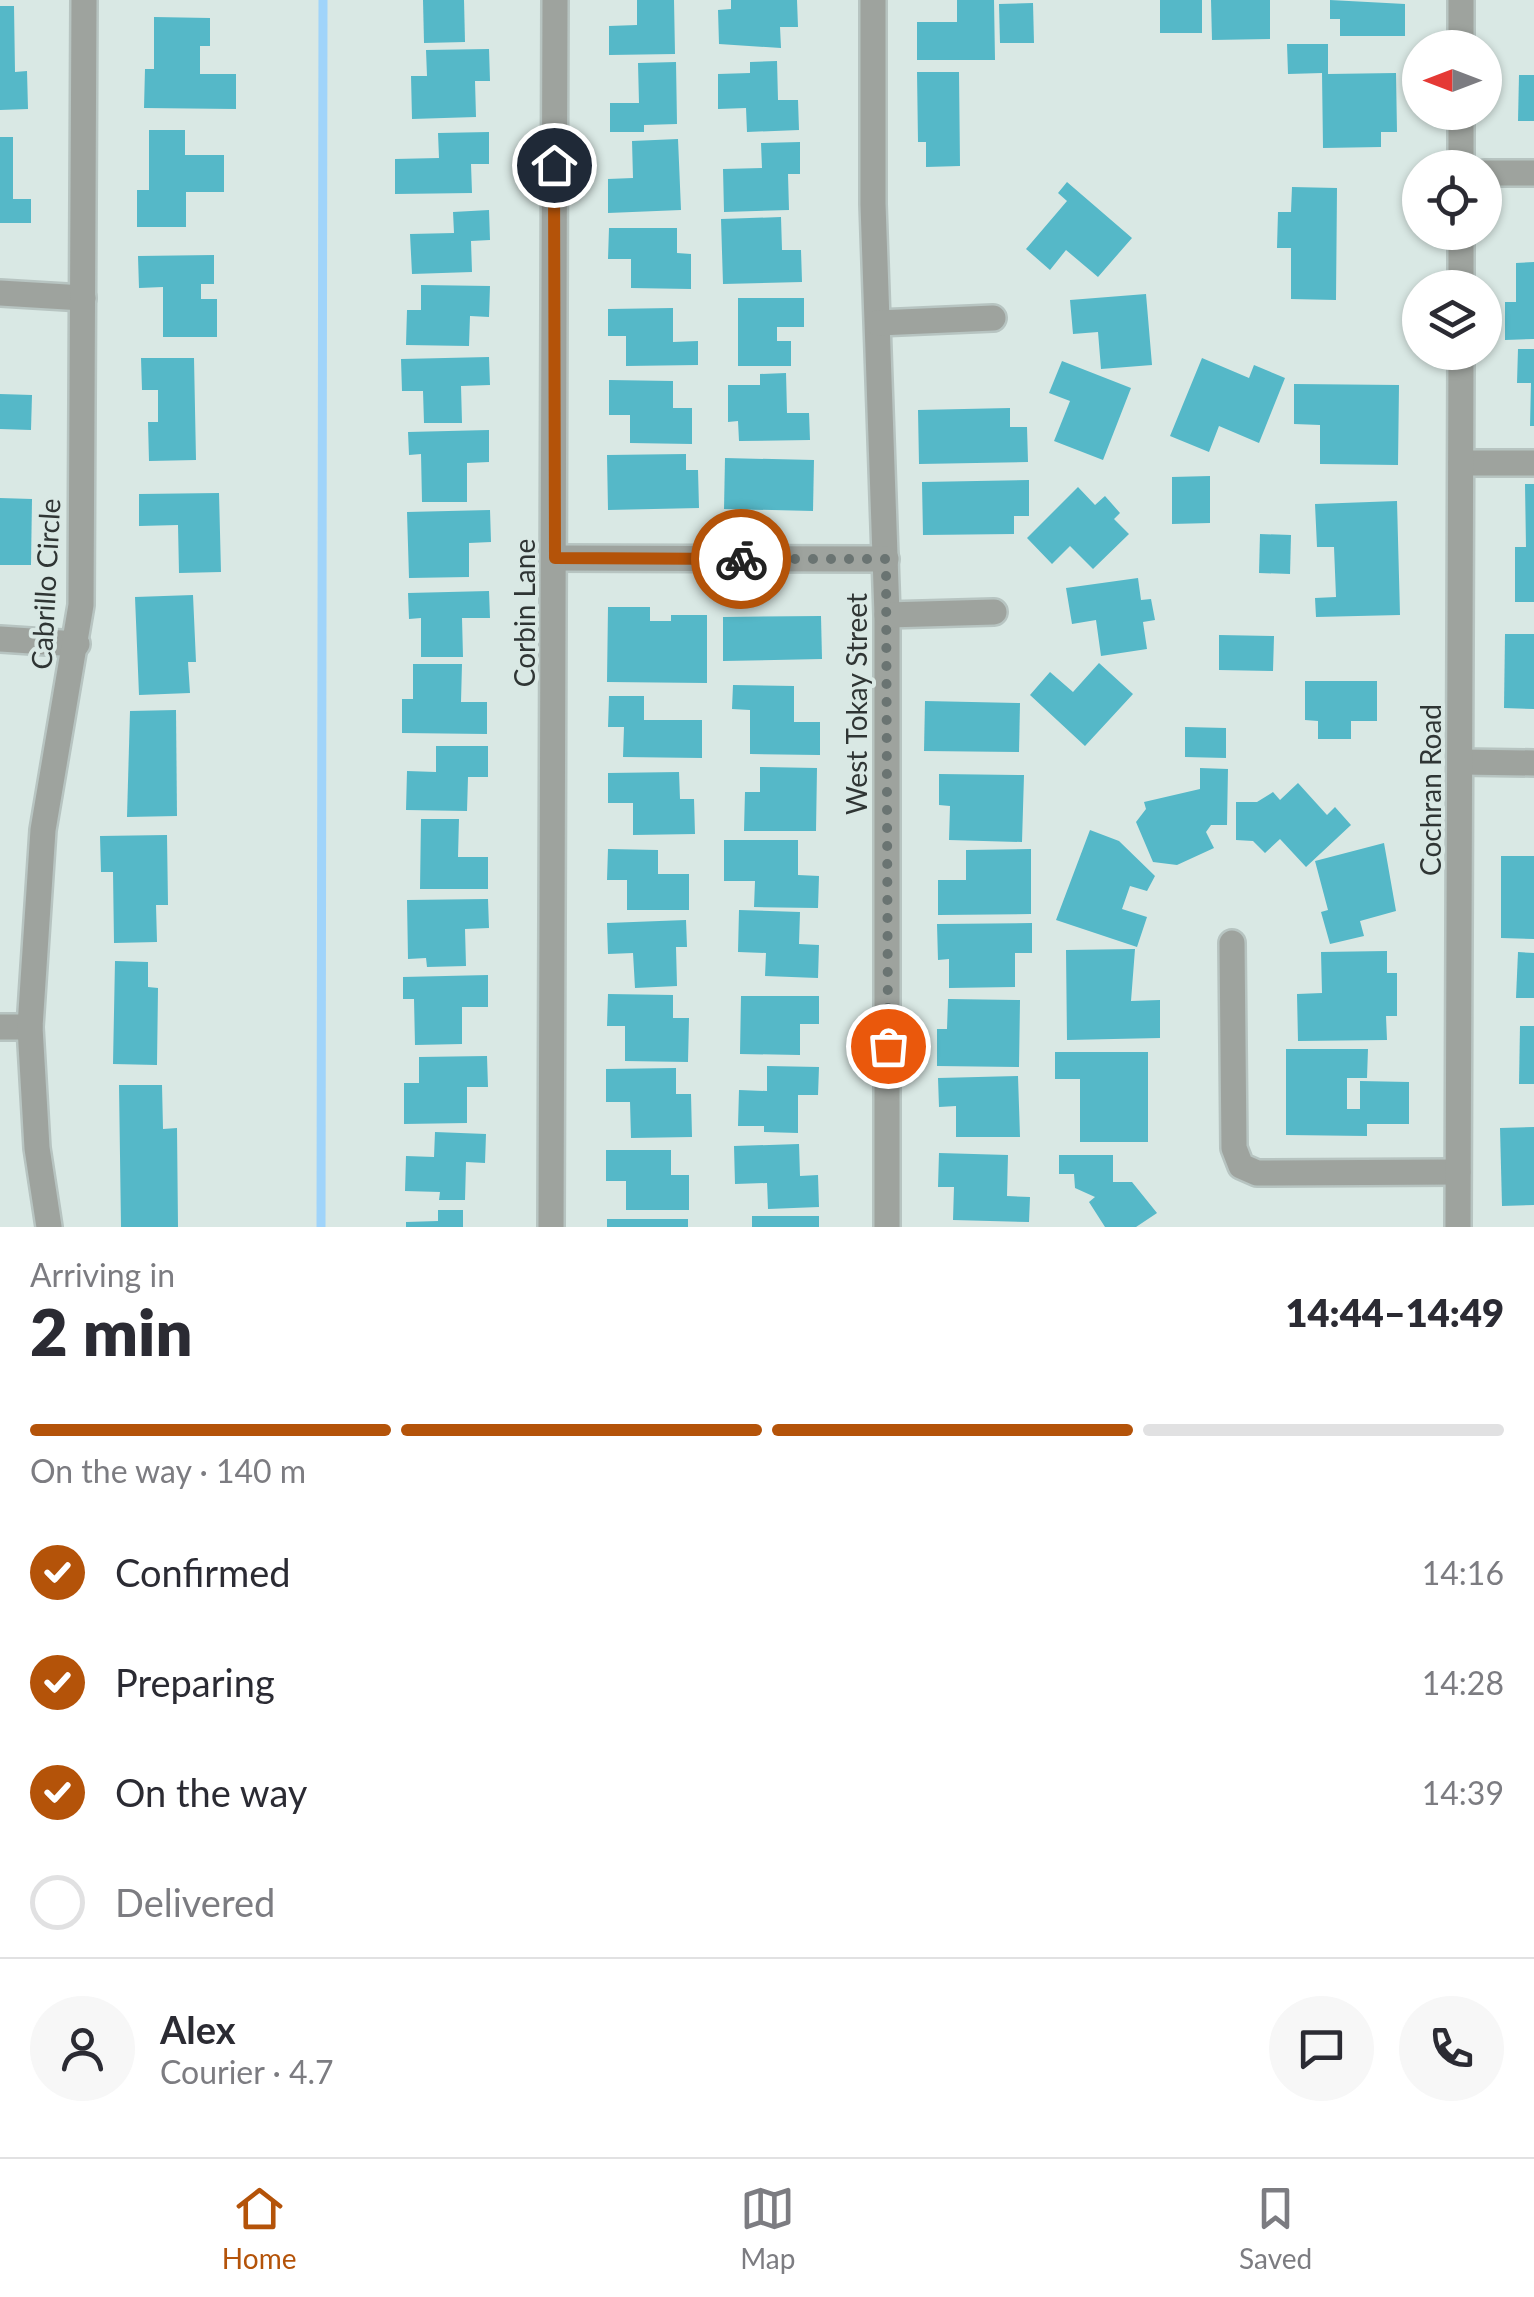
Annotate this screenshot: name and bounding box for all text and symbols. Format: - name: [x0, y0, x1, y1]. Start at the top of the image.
- north arrow: [1402, 30, 1502, 130]
- map controls: [1402, 30, 1502, 370]
- pin: [512, 123, 597, 208]
- icon: home: [527, 138, 582, 193]
- button: locate: [1402, 150, 1502, 250]
- button: layers: [1402, 270, 1502, 370]
- street label: Cabrillo Circle: [24, 498, 66, 670]
- courier: [691, 509, 791, 609]
- icon: bike: [714, 532, 769, 587]
- street label: Corbin Lane: [507, 539, 541, 687]
- street label: West Tokay Street: [839, 593, 873, 815]
- street label: Cochran Road: [1413, 704, 1447, 876]
- pin: [846, 1004, 931, 1089]
- icon: bag: [861, 1019, 916, 1074]
- text: Arriving in: [30, 1255, 175, 1294]
- text: 14:44–14:49: [1285, 1289, 1504, 1335]
- text: 2 min: [30, 1292, 192, 1370]
- text: On the way · 140 m: [30, 1451, 306, 1490]
- icon: check: [30, 1545, 85, 1600]
- text: Confirmed: [115, 1549, 291, 1595]
- text: 14:16: [1422, 1553, 1504, 1592]
- icon: check: [30, 1655, 85, 1710]
- text: Preparing: [115, 1659, 275, 1705]
- text: 14:28: [1422, 1663, 1504, 1702]
- icon: check: [30, 1765, 85, 1820]
- text: On the way: [115, 1769, 307, 1815]
- text: 14:39: [1422, 1773, 1504, 1812]
- text: Delivered: [115, 1879, 275, 1925]
- button: person: [30, 1996, 135, 2101]
- button: chat: [1269, 1996, 1374, 2101]
- button: phone: [1399, 1996, 1504, 2101]
- text: Alex: [160, 2006, 236, 2052]
- text: Courier · 4.7: [160, 2052, 334, 2091]
- tab: Home: [222, 2181, 296, 2275]
- tab: Map: [740, 2181, 795, 2275]
- tab: Saved: [1239, 2181, 1312, 2275]

